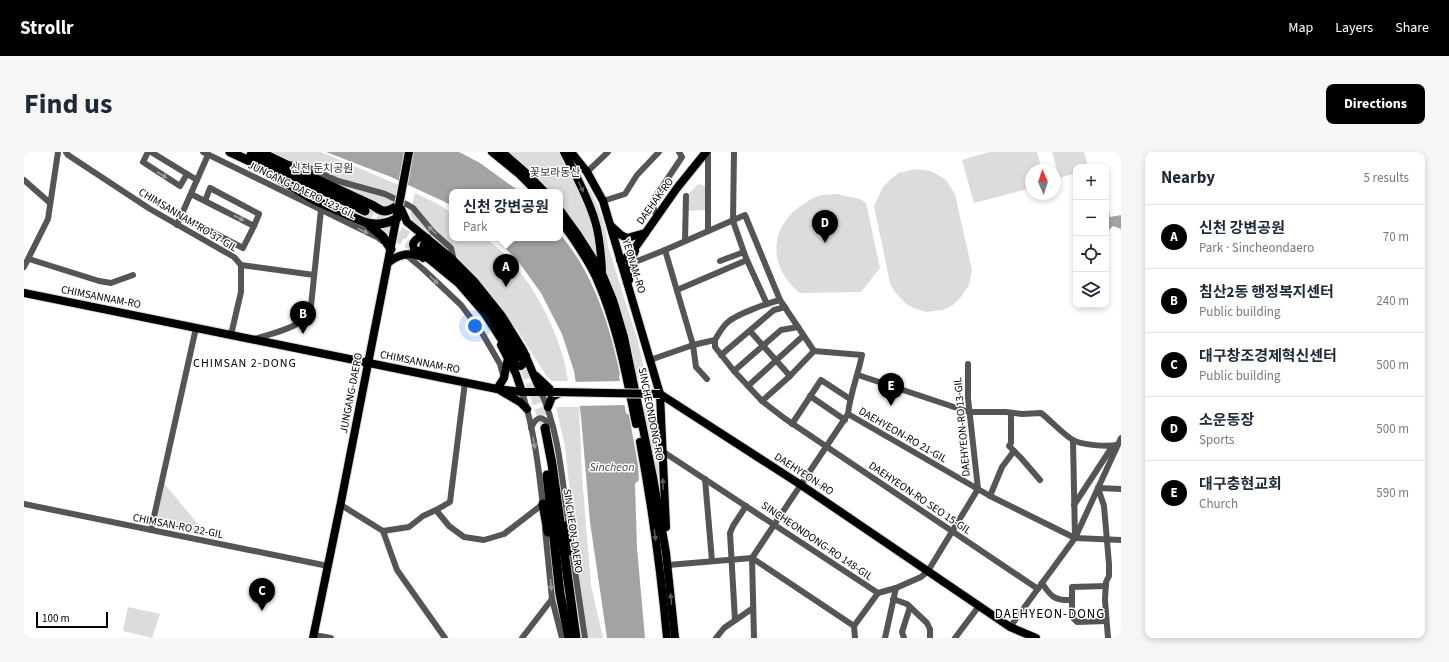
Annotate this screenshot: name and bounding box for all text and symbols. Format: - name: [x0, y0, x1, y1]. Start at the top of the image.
- text: Strollr: [20, 15, 74, 42]
- text: Map: [1288, 18, 1313, 38]
- text: Layers: [1335, 18, 1373, 38]
- text: Share: [1395, 18, 1429, 38]
- text: Find us: [24, 84, 112, 124]
- button: Directions: [1326, 84, 1425, 124]
- street label: JUNGANG-DAERO 123-GIL: [245, 157, 359, 223]
- park label: 신천 둔치공원: [291, 161, 353, 176]
- north arrow: [1025, 164, 1061, 200]
- map controls: [1073, 164, 1109, 308]
- button: +: [1073, 164, 1109, 200]
- park label: 꽃보라동산: [530, 165, 580, 180]
- text: Nearby: [1161, 166, 1215, 190]
- text: 5 results: [1364, 169, 1409, 187]
- one-way arrow: [157, 171, 167, 179]
- street label: DAEHAK-RO: [633, 175, 677, 227]
- one-way arrow: [578, 181, 584, 193]
- street label: CHIMSANNAM-RO 37-GIL: [136, 184, 241, 256]
- popup: [449, 189, 563, 241]
- text: 신천 강변공원: [463, 197, 549, 218]
- button: −: [1073, 200, 1109, 236]
- pin: D: [812, 210, 838, 243]
- one-way arrow: [234, 215, 245, 222]
- text: Park: [463, 218, 487, 236]
- text: 신천 강변공원: [1199, 218, 1285, 239]
- one-way arrow: [427, 225, 437, 235]
- one-way arrow: [358, 228, 369, 234]
- text: A: [1170, 228, 1178, 246]
- text: 70 m: [1383, 228, 1409, 246]
- street label: YEONAM-RO: [618, 236, 649, 295]
- button: locate: [1073, 236, 1109, 272]
- text: Park · Sincheondaero: [1199, 239, 1314, 257]
- pin: A: [493, 254, 519, 287]
- button: layers: [1073, 272, 1109, 308]
- one-way arrow: [429, 275, 439, 284]
- street label: CHIMSANNAM-RO: [60, 282, 142, 312]
- text: 침산2동 행정복지센터: [1199, 282, 1334, 303]
- text: B: [1170, 292, 1178, 310]
- text: 240 m: [1376, 292, 1409, 310]
- pin: B: [290, 301, 316, 334]
- text: Public building: [1199, 303, 1281, 321]
- your location: [465, 316, 485, 336]
- text: 대구창조경제혁신센터: [1199, 346, 1337, 367]
- street label: CHIMSANNAM-RO: [379, 347, 461, 377]
- street label: JUNGANG-DAERO: [336, 352, 366, 434]
- district label: CHIMSAN 2-DONG: [193, 355, 297, 372]
- text: C: [1170, 356, 1178, 374]
- text: 500 m: [1376, 356, 1409, 374]
- street label: SINCHEONDONG-RO: [635, 366, 667, 462]
- text: Public building: [1199, 367, 1281, 385]
- pin: E: [878, 373, 904, 406]
- street label: DAEHYEON-RO 13-GIL: [950, 376, 974, 477]
- street label: DAEHYEON-RO 21-GIL: [856, 404, 950, 467]
- text: 소운동장: [1199, 410, 1254, 431]
- text: D: [1170, 420, 1178, 438]
- text: 500 m: [1376, 420, 1409, 438]
- text: Sports: [1199, 431, 1234, 449]
- one-way arrow: [531, 437, 537, 449]
- street label: DAEHYEON-RO: [771, 449, 837, 499]
- street label: DAEHYEON-RO SEO 15-GIL: [866, 458, 975, 538]
- water label: Sincheon: [590, 459, 634, 476]
- text: 대구충현교회: [1199, 474, 1282, 495]
- one-way arrow: [660, 478, 667, 490]
- text: E: [1170, 484, 1178, 502]
- text: 590 m: [1376, 484, 1409, 502]
- street label: SINCHEON-DAERO: [560, 488, 586, 574]
- text: Church: [1199, 495, 1238, 513]
- street label: SINCHEONDONG-RO 148-GIL: [758, 498, 876, 584]
- street label: CHIMSAN-RO 22-GIL: [131, 510, 225, 542]
- one-way arrow: [652, 529, 658, 541]
- pin: C: [249, 578, 275, 611]
- one-way arrow: [548, 579, 554, 591]
- one-way arrow: [668, 593, 674, 605]
- district label: DAEHYEON-DONG: [995, 605, 1105, 623]
- scale bar: [36, 610, 108, 629]
- text: 100 m: [42, 611, 70, 626]

